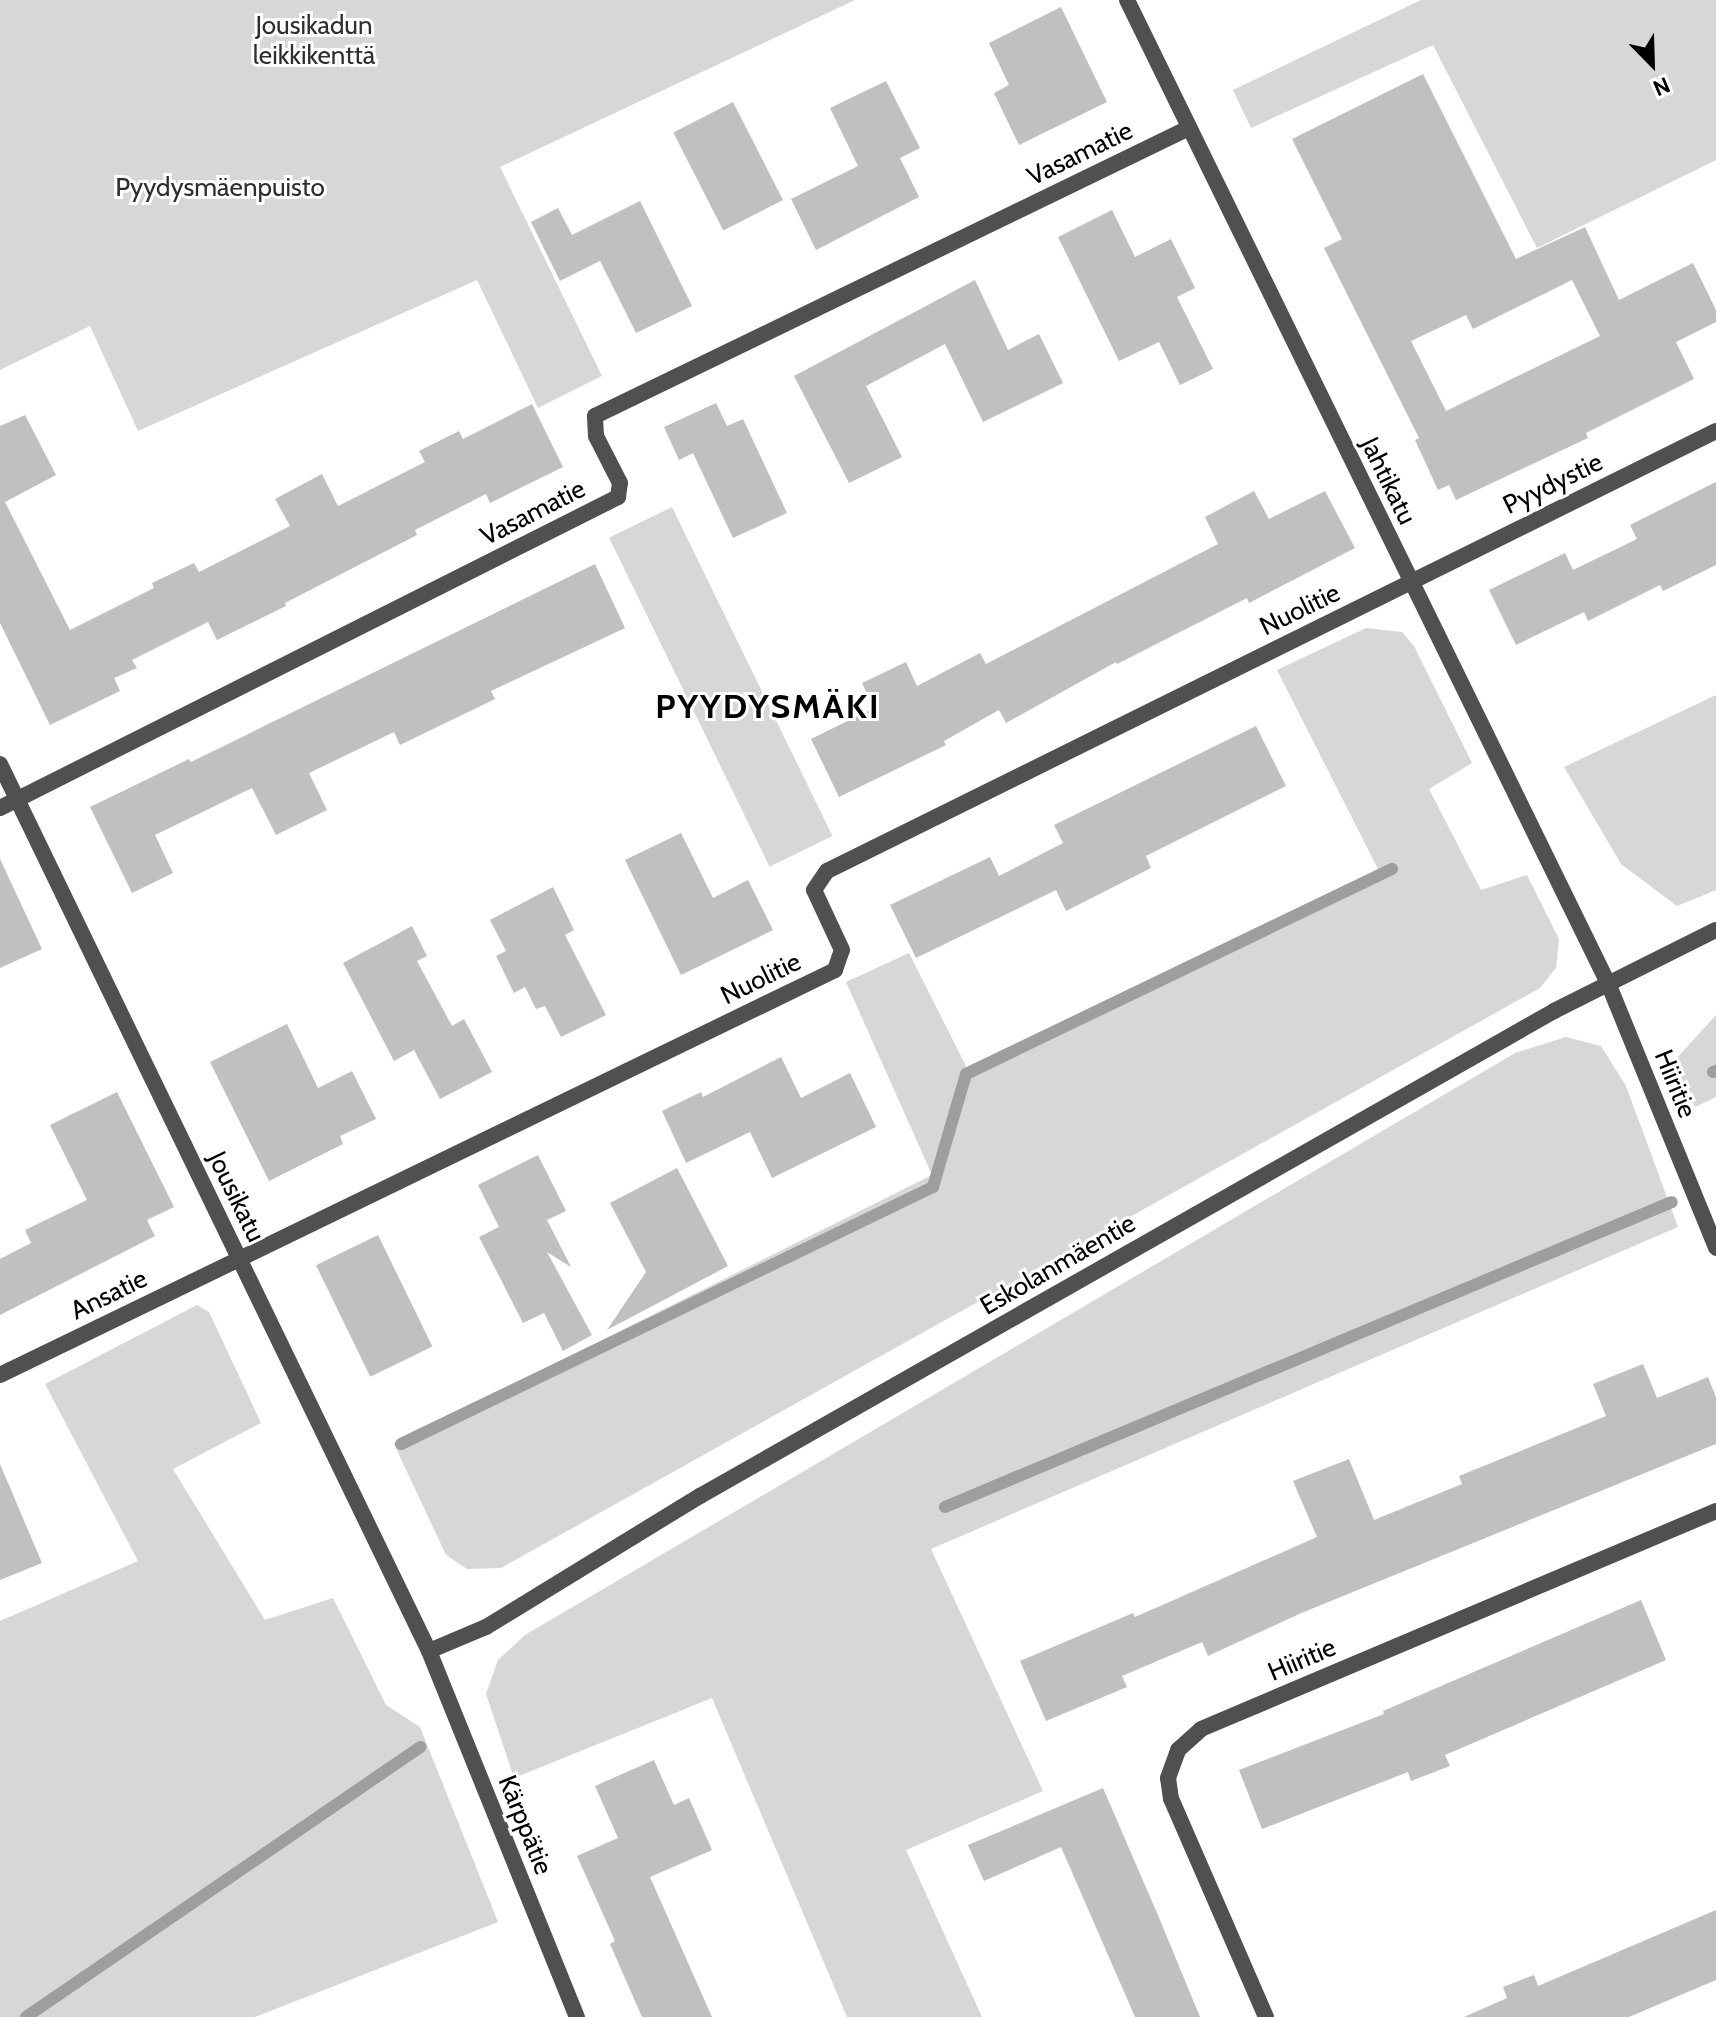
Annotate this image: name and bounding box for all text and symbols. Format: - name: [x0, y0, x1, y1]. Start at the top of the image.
- park label: Jousikadun leikkikenttä: [253, 10, 375, 72]
- north arrow: [1612, 24, 1692, 104]
- text: N: [1649, 71, 1674, 102]
- street label: Vasamatie: [1022, 115, 1138, 193]
- park label: Pyydysmäenpuisto: [115, 172, 325, 204]
- street label: Jahtikatu: [1354, 432, 1422, 530]
- street label: Pyydystie: [1498, 447, 1608, 521]
- street label: Vasamatie: [476, 473, 590, 553]
- street label: Nuolitie: [1255, 577, 1345, 643]
- district label: PYYDYSMÄKI: [655, 687, 881, 727]
- street label: Nuolitie: [716, 946, 806, 1012]
- street label: Hiiritie: [1647, 1045, 1703, 1123]
- street label: Jousikatu: [201, 1147, 271, 1247]
- street label: Eskolanmäentie: [975, 1208, 1141, 1322]
- street label: Ansatie: [66, 1263, 152, 1327]
- street label: Hiiritie: [1263, 1632, 1341, 1688]
- street label: Kärppätie: [491, 1771, 559, 1879]

